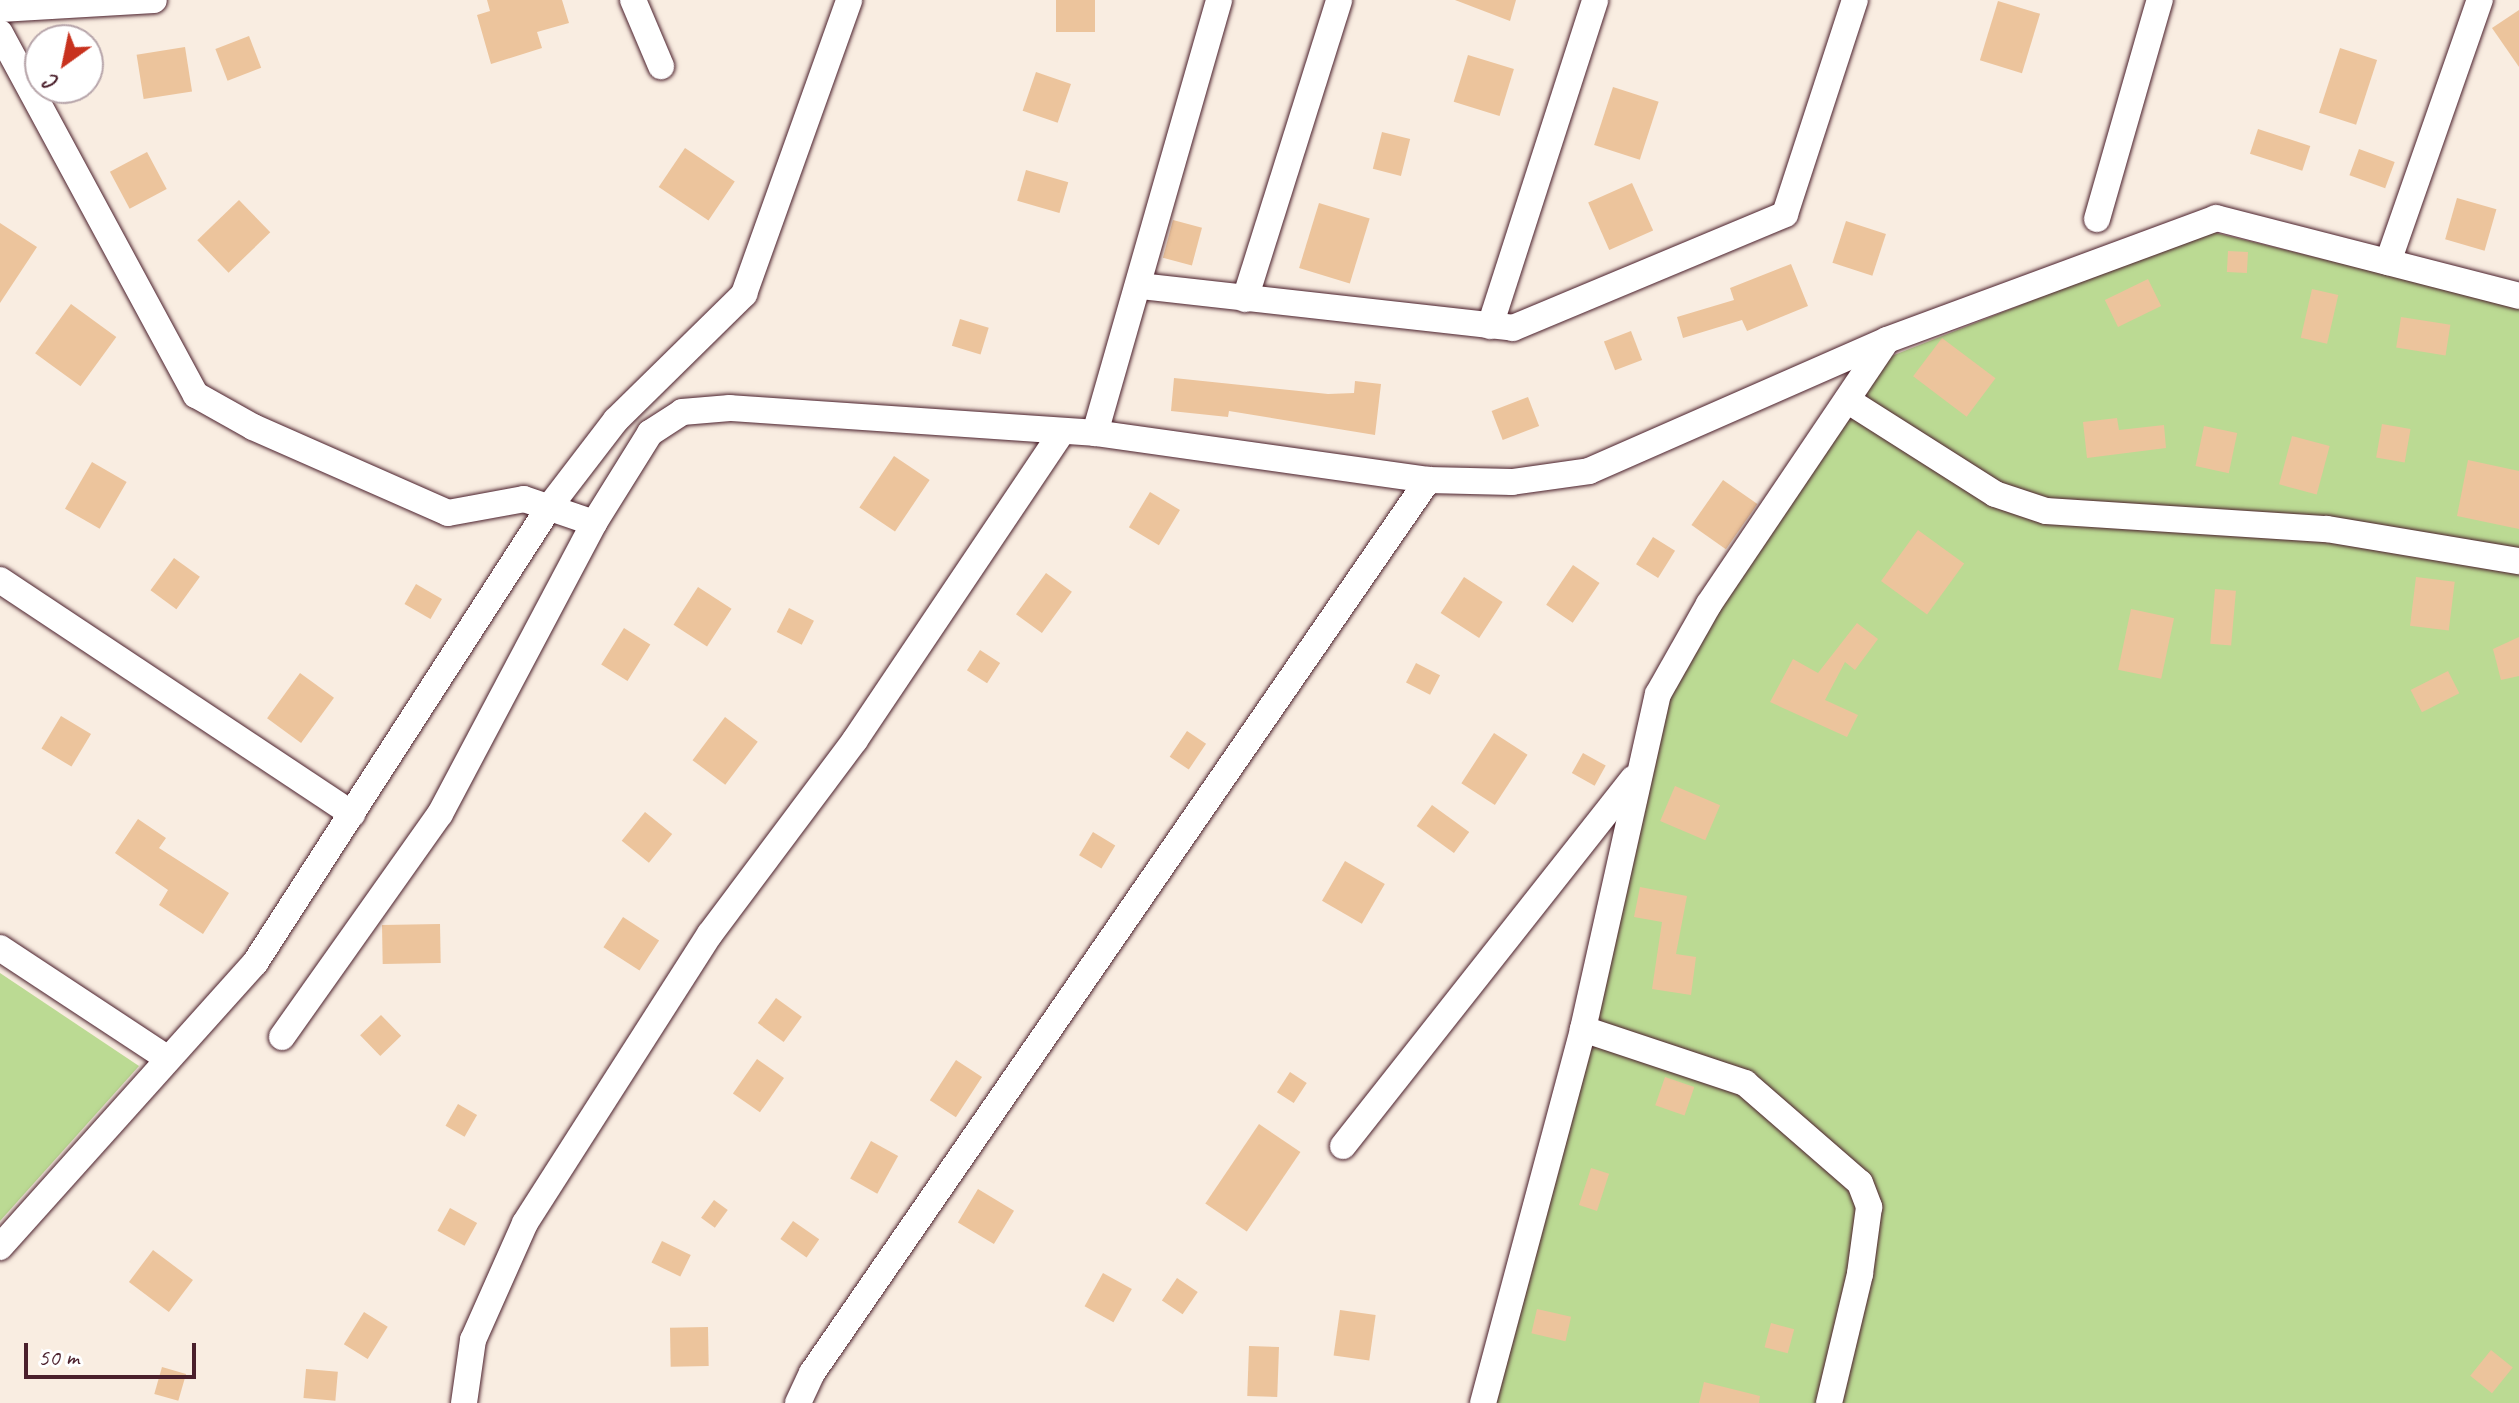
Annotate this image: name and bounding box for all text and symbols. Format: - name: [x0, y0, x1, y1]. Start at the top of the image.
- north arrow: [24, 24, 104, 104]
- text: С: [40, 68, 64, 97]
- scale bar: [28, 1327, 200, 1377]
- text: 50 m: [38, 1342, 79, 1372]

